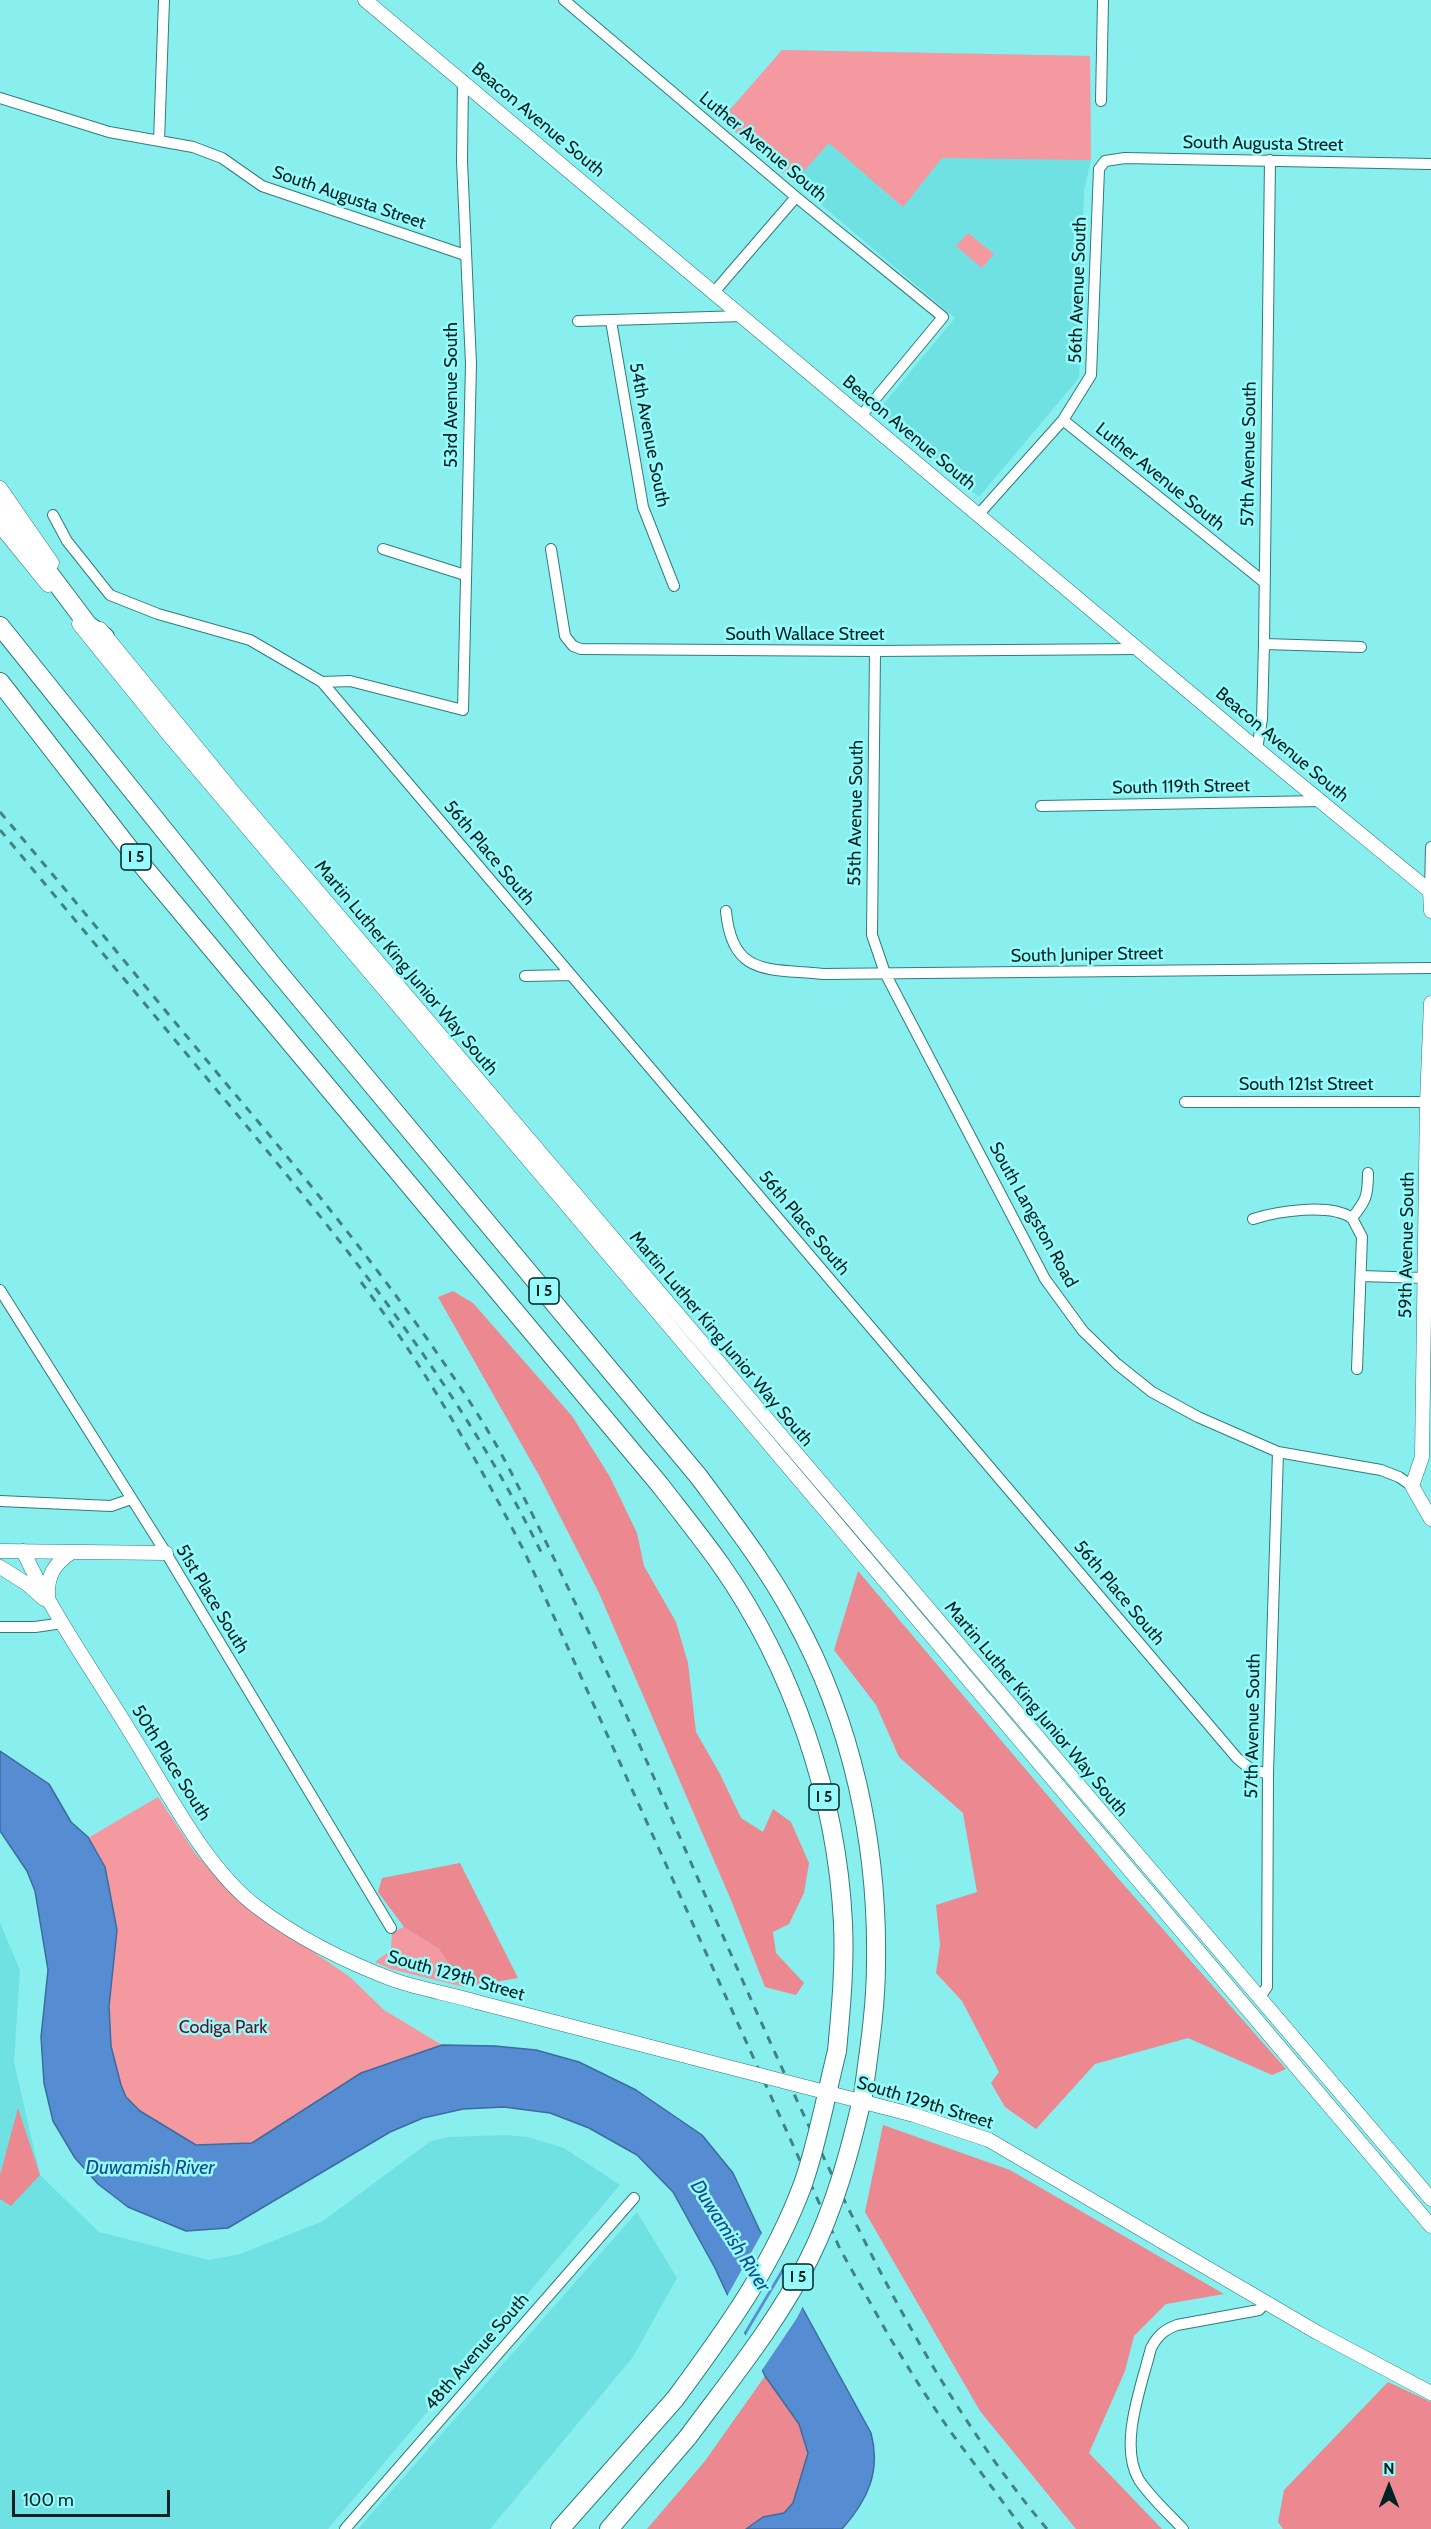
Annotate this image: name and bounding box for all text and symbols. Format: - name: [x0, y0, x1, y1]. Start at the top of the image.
- street label: Beacon Avenue South: [467, 58, 609, 182]
- street label: Luther Avenue South: [695, 87, 831, 207]
- street label: South Augusta Street: [1182, 132, 1344, 156]
- street label: South Augusta Street: [269, 162, 429, 234]
- street label: 56th Avenue South: [1065, 216, 1091, 364]
- street label: 53rd Avenue South: [441, 322, 463, 468]
- street label: 54th Avenue South: [624, 361, 674, 509]
- street label: Beacon Avenue South: [838, 371, 980, 495]
- street label: 57th Avenue South: [1237, 381, 1261, 527]
- street label: Luther Avenue South: [1091, 418, 1229, 536]
- street label: South Wallace Street: [725, 624, 885, 646]
- street label: Beacon Avenue South: [1211, 683, 1353, 807]
- street label: 55th Avenue South: [844, 740, 868, 886]
- street label: South 119th Street: [1112, 775, 1250, 799]
- street label: 56th Place South: [439, 796, 539, 910]
- road number: I 5: [121, 844, 151, 870]
- street label: Martin Luther King Junior Way South: [310, 856, 502, 1080]
- street label: South Juniper Street: [1010, 943, 1164, 967]
- street label: South 121st Street: [1239, 1074, 1373, 1096]
- street label: South Langston Road: [984, 1139, 1082, 1291]
- street label: 56th Place South: [754, 1166, 854, 1280]
- street label: 59th Avenue South: [1395, 1172, 1419, 1318]
- street label: Martin Luther King Junior Way South: [625, 1227, 817, 1451]
- road number: I 5: [529, 1278, 559, 1304]
- street label: 56th Place South: [1069, 1536, 1169, 1650]
- street label: 51st Place South: [171, 1541, 253, 1657]
- street label: Martin Luther King Junior Way South: [940, 1597, 1132, 1821]
- street label: 57th Avenue South: [1241, 1653, 1265, 1799]
- street label: 50th Place South: [127, 1701, 215, 1825]
- road number: I 5: [809, 1784, 839, 1810]
- street label: South 129th Street: [385, 1946, 527, 2006]
- park label: Codiga Park: [179, 2017, 267, 2039]
- street label: South 129th Street: [854, 2072, 996, 2134]
- water label: Duwamish River: [86, 2156, 214, 2180]
- water label: Duwamish River: [685, 2175, 775, 2297]
- road number: I 5: [783, 2264, 813, 2290]
- street label: 48th Avenue South: [420, 2289, 534, 2415]
- north arrow: [1359, 2457, 1419, 2517]
- text: N: [1383, 2459, 1395, 2478]
- scale bar: [15, 2478, 172, 2516]
- text: 100 m: [23, 2489, 74, 2511]

